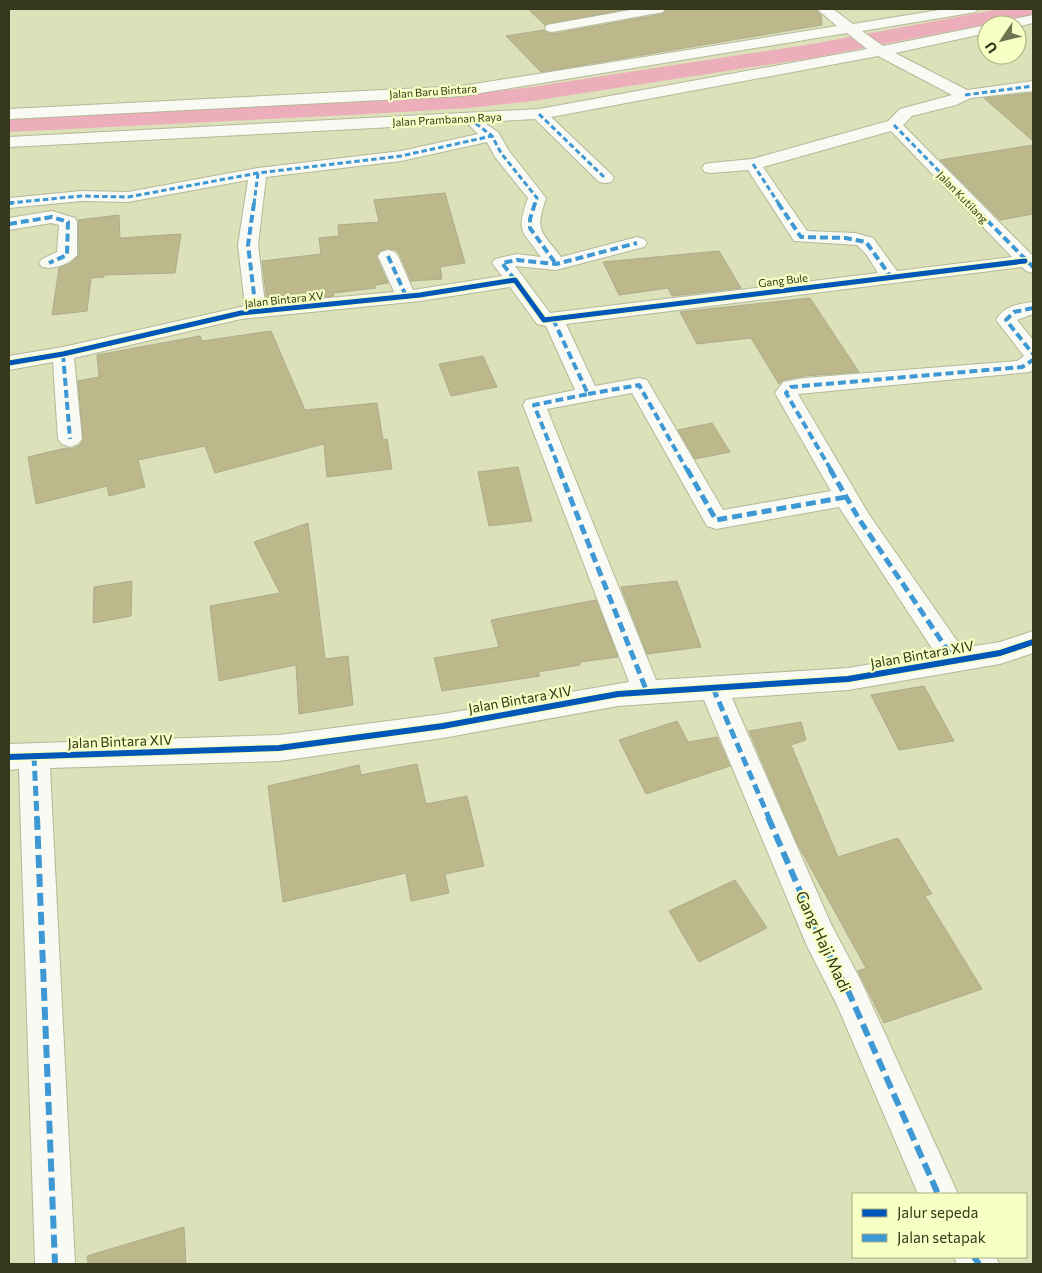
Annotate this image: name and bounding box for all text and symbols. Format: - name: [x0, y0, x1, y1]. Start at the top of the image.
- north arrow: [977, 15, 1027, 65]
- text: U: [981, 39, 1001, 57]
- street label: Jalan Baru Bintara: [389, 81, 477, 102]
- street label: Jalan Prambanan Raya: [392, 110, 502, 129]
- street label: Jalan Kutilang: [934, 168, 991, 226]
- street label: Gang Bule: [757, 270, 809, 290]
- street label: Jalan Bintara XV: [244, 288, 325, 311]
- street label: Jalan Bintara XIV: [869, 636, 976, 672]
- street label: Jalan Bintara XIV: [467, 681, 574, 717]
- street label: Jalan Bintara XIV: [67, 731, 173, 751]
- street label: Gang Haji Madi: [792, 887, 856, 995]
- legend: [852, 1193, 1027, 1258]
- text: Jalur sepeda: [897, 1203, 978, 1221]
- text: Jalan setapak: [897, 1228, 986, 1246]

